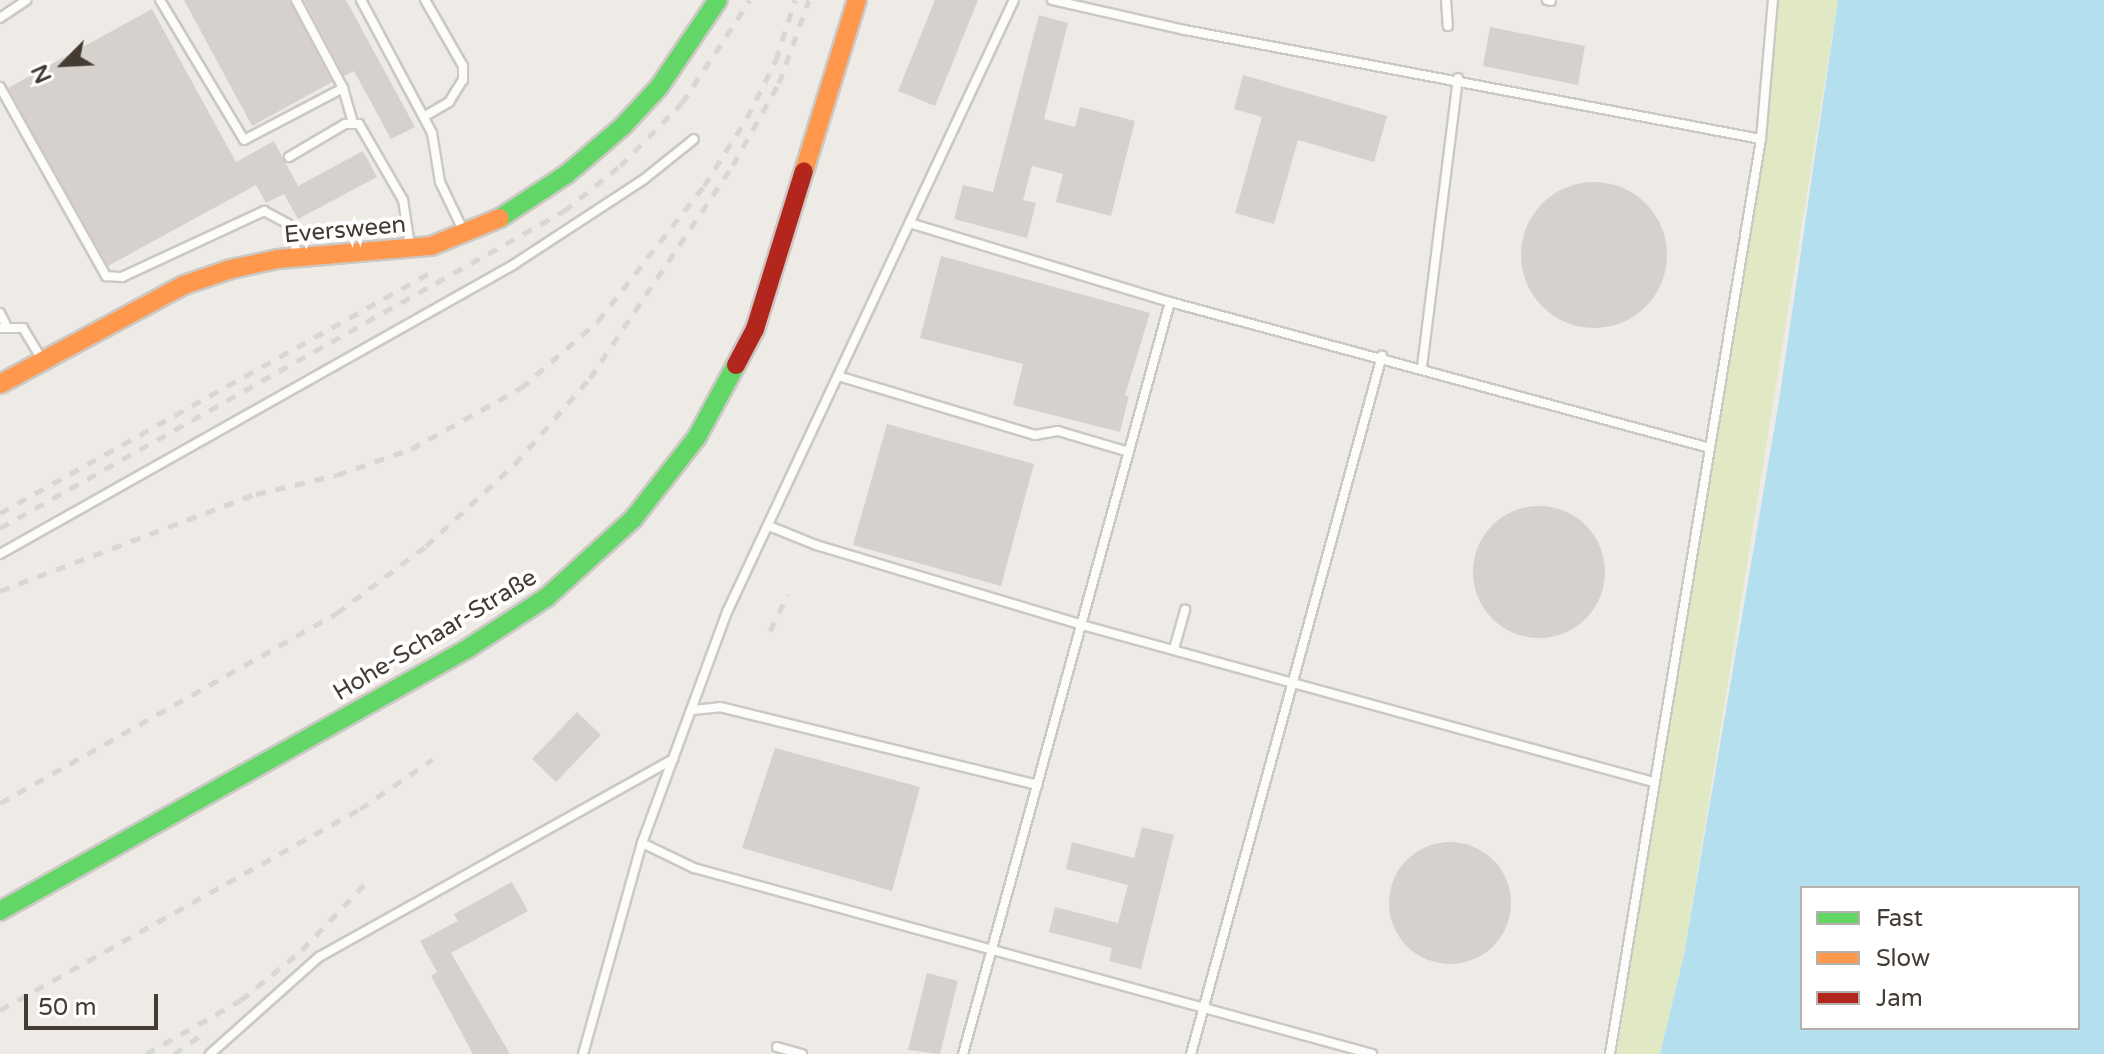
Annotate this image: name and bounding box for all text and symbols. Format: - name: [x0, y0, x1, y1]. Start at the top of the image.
- north arrow: [24, 24, 104, 104]
- text: N: [27, 60, 58, 87]
- street label: Eversween: [283, 210, 407, 250]
- street label: Hohe-Schaar-Straße: [328, 563, 542, 707]
- legend: [1800, 886, 2080, 1030]
- text: Fast: [1876, 904, 1923, 933]
- text: Slow: [1876, 944, 1930, 973]
- scale bar: [28, 978, 162, 1028]
- text: Jam: [1876, 984, 1923, 1013]
- text: 50 m: [38, 993, 96, 1022]

